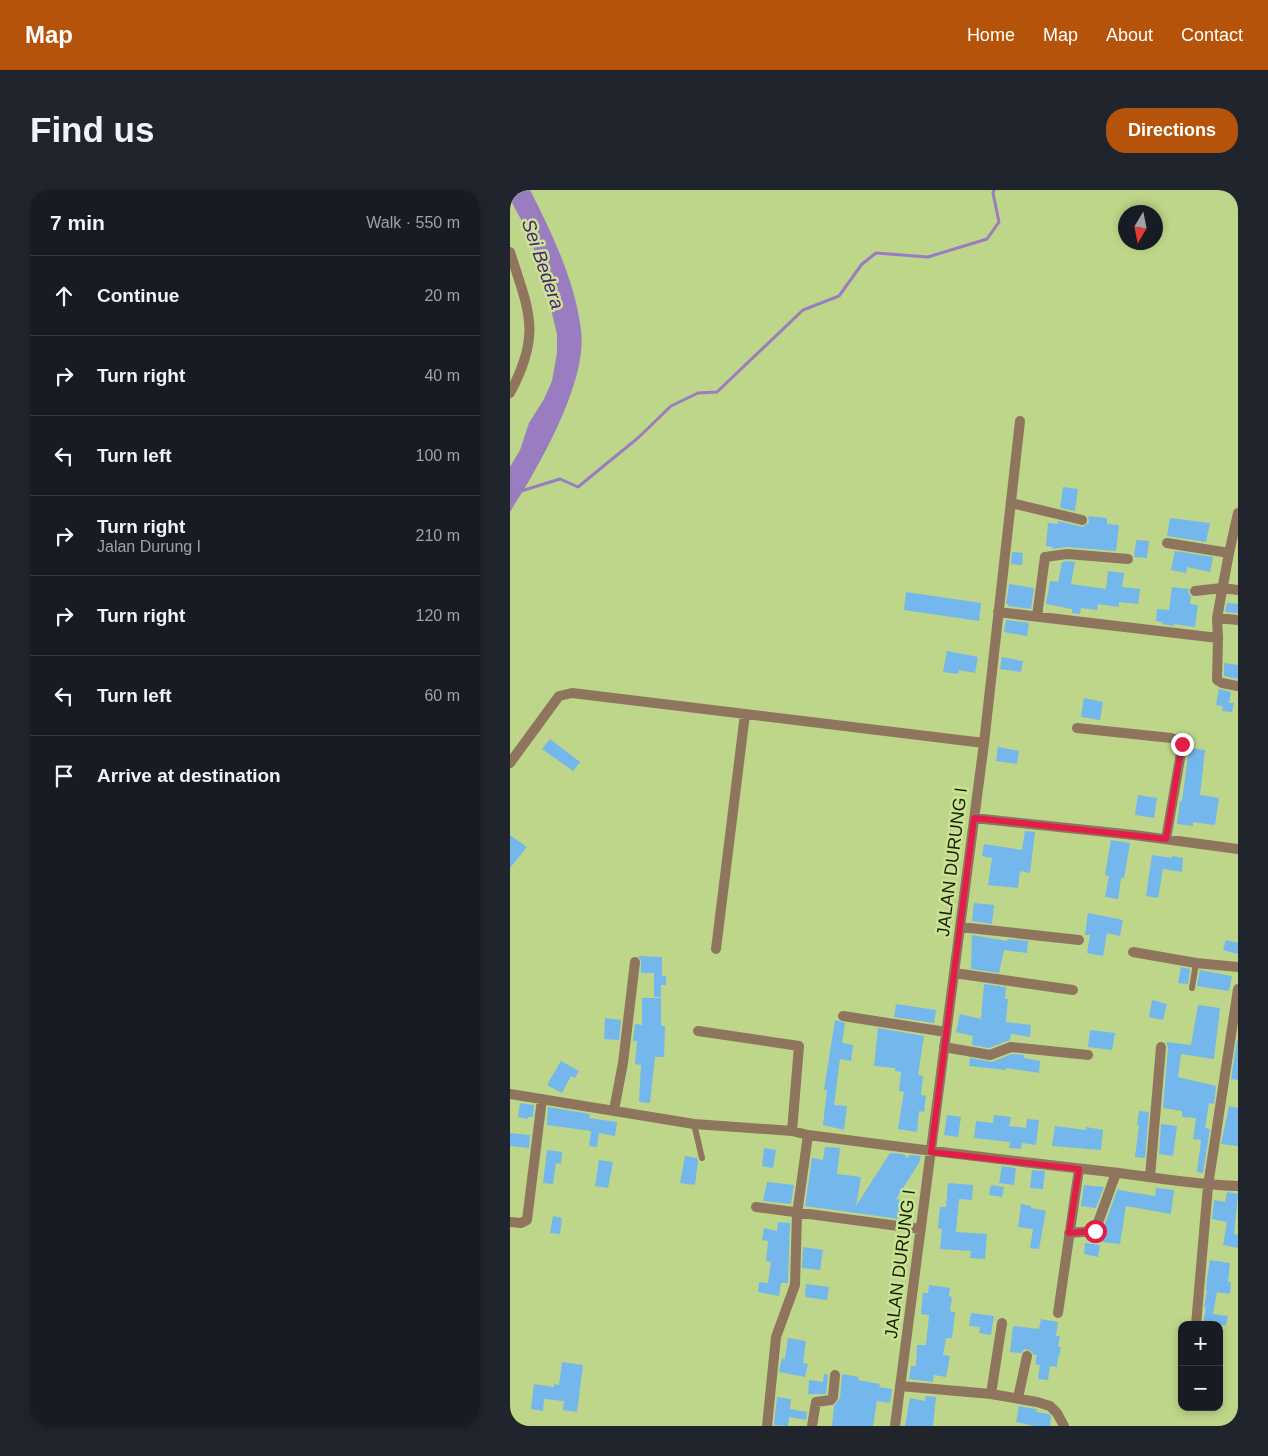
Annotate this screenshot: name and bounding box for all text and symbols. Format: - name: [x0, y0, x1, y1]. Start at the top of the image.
- text: Map: [25, 21, 73, 48]
- text: Home: [967, 25, 1015, 45]
- text: Map: [1043, 25, 1078, 45]
- text: About: [1106, 25, 1153, 45]
- text: Contact: [1181, 25, 1243, 45]
- button: Directions: [1106, 108, 1238, 153]
- text: Find us: [30, 110, 154, 149]
- north arrow: [1118, 205, 1163, 250]
- text: 7 min: [50, 211, 105, 234]
- text: Walk · 550 m: [366, 214, 460, 231]
- water label: Sei Bedera: [518, 216, 568, 312]
- icon: ahead: [50, 282, 78, 310]
- text: Continue: [97, 285, 179, 306]
- text: 20 m: [424, 287, 460, 304]
- icon: right: [50, 362, 78, 390]
- text: Turn right: [97, 365, 185, 386]
- text: 40 m: [424, 367, 460, 384]
- icon: left: [50, 442, 78, 470]
- text: Turn left: [97, 445, 172, 466]
- text: 100 m: [416, 447, 460, 464]
- text: Turn right: [97, 516, 185, 537]
- icon: right: [50, 522, 78, 550]
- text: 210 m: [416, 527, 460, 544]
- text: Jalan Durung I: [97, 538, 201, 555]
- icon: right: [50, 602, 78, 630]
- text: Turn right: [97, 605, 185, 626]
- text: 120 m: [416, 607, 460, 624]
- icon: left: [50, 682, 78, 710]
- text: Turn left: [97, 685, 172, 706]
- text: 60 m: [424, 687, 460, 704]
- route end: [1171, 733, 1194, 756]
- icon: arrive: [50, 762, 78, 790]
- text: Arrive at destination: [97, 765, 281, 786]
- street label: JALAN DURUNG I: [933, 786, 971, 938]
- street label: JALAN DURUNG I: [881, 1188, 919, 1340]
- route start: [1084, 1220, 1107, 1243]
- map controls: [1178, 1321, 1223, 1411]
- button: +: [1178, 1321, 1223, 1366]
- button: −: [1178, 1366, 1223, 1411]

